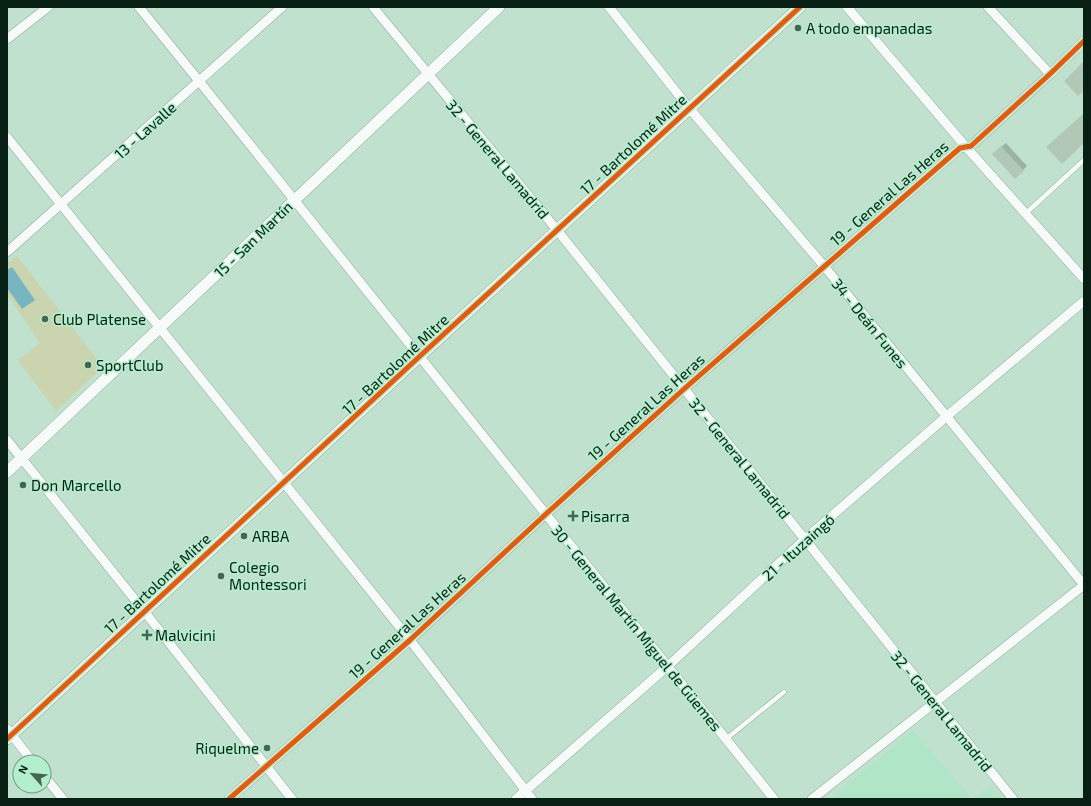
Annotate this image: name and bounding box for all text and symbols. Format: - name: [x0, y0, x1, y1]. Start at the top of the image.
- place label: A todo empanadas: [806, 19, 932, 37]
- marker: A todo empanadas: [793, 23, 803, 33]
- street label: 17 - Bartolomé Mitre: [576, 90, 690, 198]
- street label: 32 - General Lamadrid: [443, 96, 553, 222]
- street label: 13 - Lavalle: [110, 98, 180, 162]
- street label: 19 - General Las Heras: [826, 137, 952, 249]
- street label: 15 - San Martín: [210, 197, 296, 281]
- street label: 34 - Deán Funes: [828, 275, 912, 371]
- place label: Club Platense: [53, 310, 146, 328]
- street label: 17 - Bartolomé Mitre: [338, 310, 452, 418]
- marker: Club Platense: [40, 314, 50, 324]
- street label: 19 - General Las Heras: [584, 350, 708, 464]
- place label: SportClub: [96, 356, 163, 374]
- marker: SportClub: [83, 360, 93, 370]
- street label: 32 - General Lamadrid: [686, 394, 794, 522]
- place label: Don Marcello: [31, 476, 121, 494]
- marker: Don Marcello: [18, 480, 28, 490]
- place label: Pisarra: [581, 507, 630, 525]
- street label: 21 - Ituzaingó: [758, 510, 838, 584]
- marker: Pisarra: [568, 511, 578, 521]
- street label: 30 - General Martín Miguel de Güemes: [548, 521, 726, 735]
- place label: ARBA: [252, 527, 290, 545]
- street label: 17 - Bartolomé Mitre: [100, 529, 214, 637]
- marker: ARBA: [239, 531, 249, 541]
- place label: Colegio Montessori: [229, 558, 307, 593]
- street label: 19 - General Las Heras: [345, 568, 469, 682]
- marker: Colegio Montessori: [216, 571, 226, 581]
- place label: Malvicini: [155, 626, 216, 644]
- marker: Malvicini: [142, 630, 152, 640]
- street label: 32 - General Lamadrid: [888, 647, 996, 775]
- place label: Riquelme: [195, 739, 259, 757]
- marker: Riquelme: [262, 743, 272, 753]
- north arrow: [12, 754, 52, 794]
- text: N: [15, 763, 30, 776]

